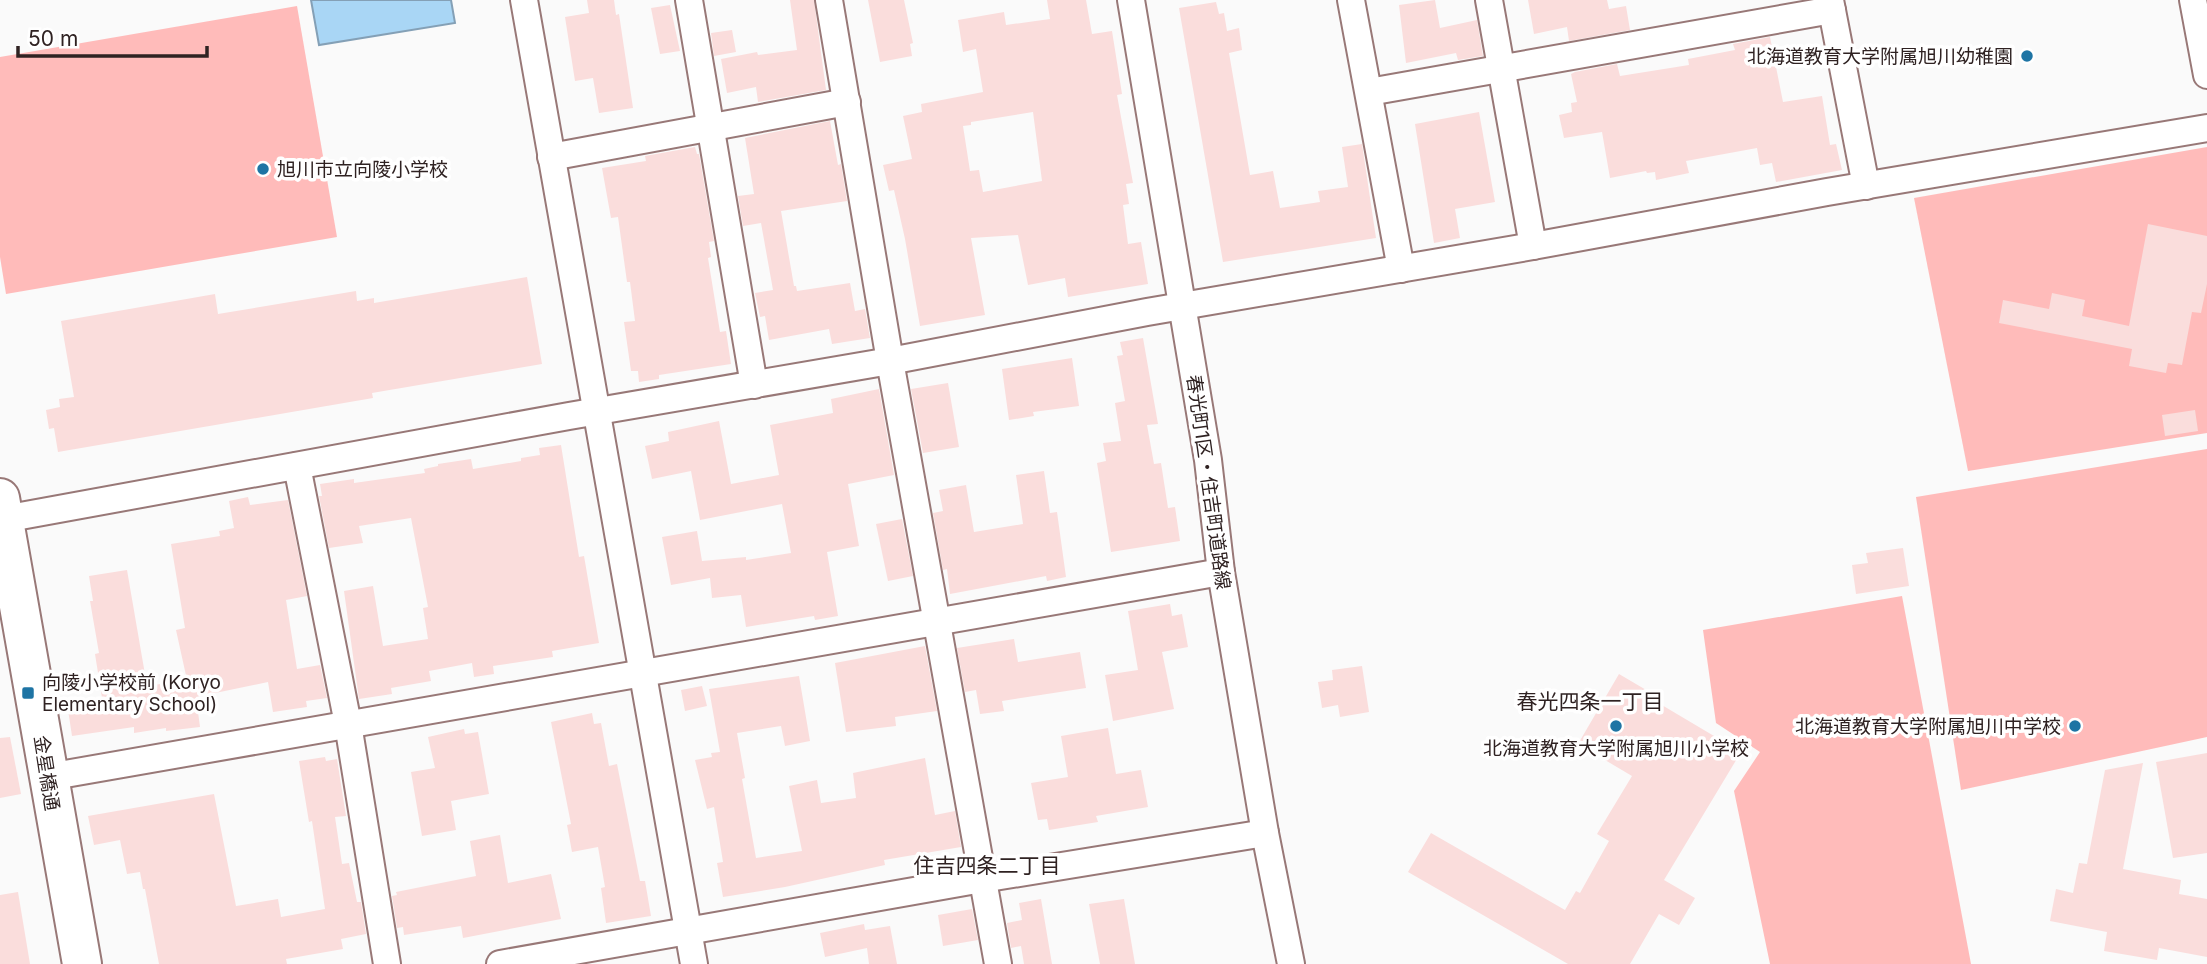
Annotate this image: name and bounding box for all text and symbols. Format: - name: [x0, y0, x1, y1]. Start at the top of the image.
- scale bar: [18, 14, 206, 58]
- text: 50 m: [28, 26, 78, 51]
- place label: 北海道教育大学附属旭川幼稚園: [1747, 45, 2013, 68]
- marker: 北海道教育大学附属旭川幼稚園: [2019, 48, 2035, 64]
- place label: 旭川市立向陵小学校: [277, 158, 448, 181]
- marker: 旭川市立向陵小学校: [255, 161, 271, 177]
- street label: 春光町1区・住吉町道路線: [1182, 373, 1235, 591]
- place label: 向陵小学校前 (Koryo Elementary School): [42, 671, 221, 716]
- marker: 向陵小学校前 (Koryo Elementary School): [20, 685, 36, 701]
- district label: 春光四条一丁目: [1517, 689, 1664, 714]
- place label: 北海道教育大学附属旭川中学校: [1795, 715, 2061, 738]
- marker: 北海道教育大学附属旭川小学校: [1608, 718, 1624, 734]
- marker: 北海道教育大学附属旭川中学校: [2067, 718, 2083, 734]
- street label: 金星橋通: [29, 734, 64, 812]
- place label: 北海道教育大学附属旭川小学校: [1483, 737, 1749, 760]
- district label: 住吉四条二丁目: [914, 853, 1061, 878]

